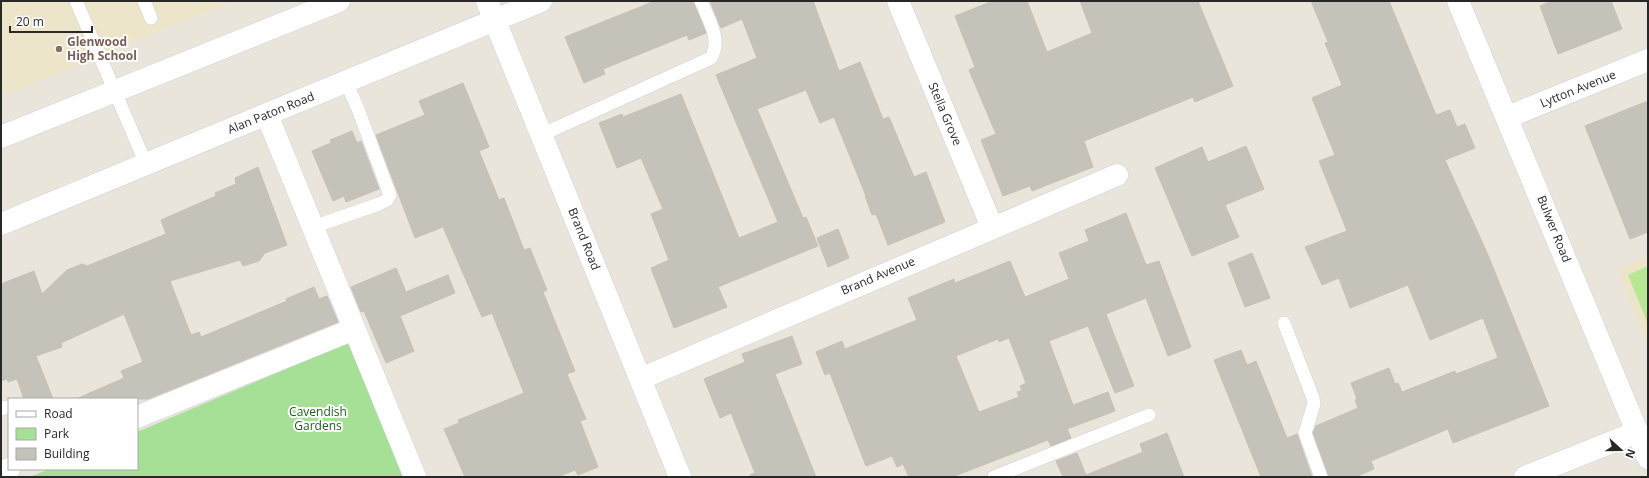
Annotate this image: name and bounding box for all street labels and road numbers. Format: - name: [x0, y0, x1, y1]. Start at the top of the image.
- street label: Lytton Avenue: [1537, 66, 1618, 111]
- street label: Stella Grove: [925, 80, 966, 148]
- street label: Alan Paton Road: [225, 87, 317, 138]
- street label: Bulwer Road: [1533, 193, 1576, 265]
- street label: Brand Road: [564, 205, 605, 272]
- street label: Brand Avenue: [838, 252, 918, 299]

